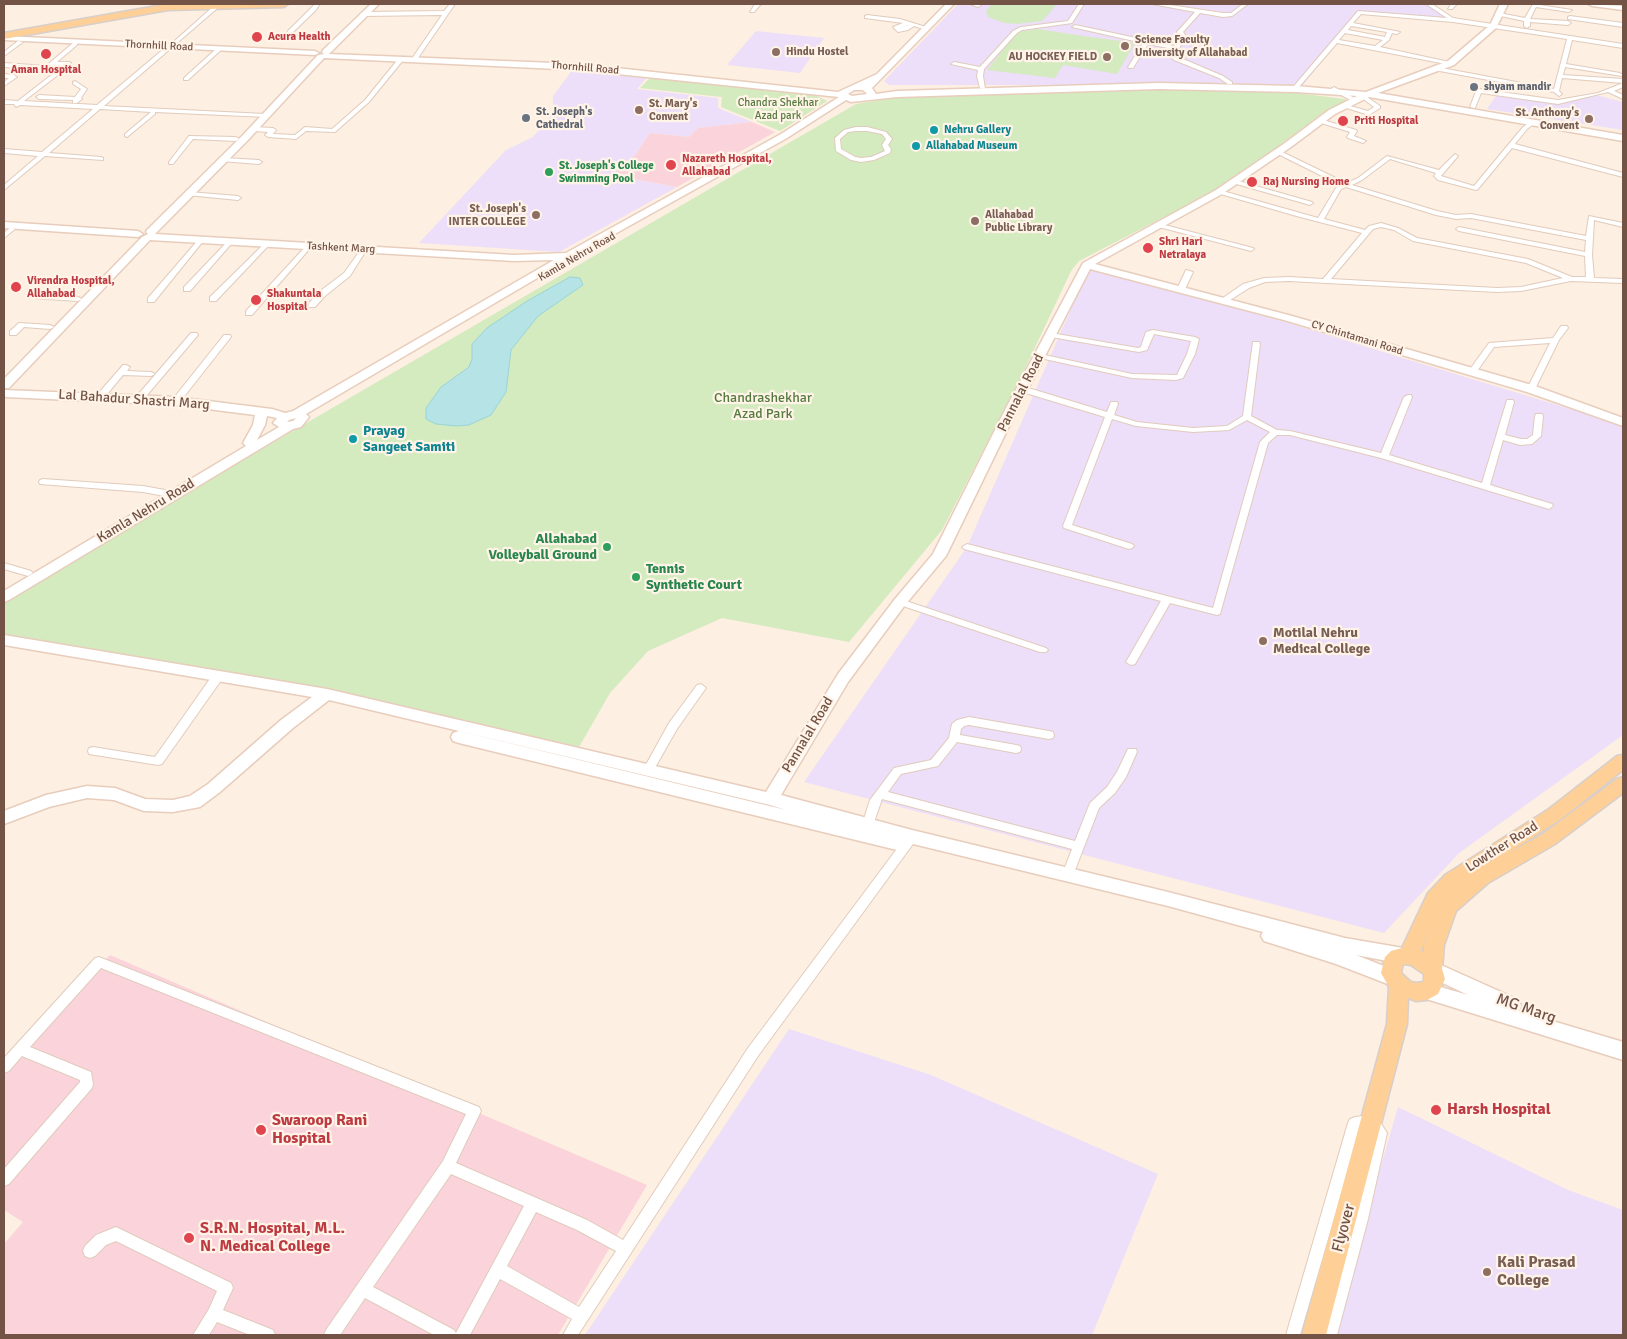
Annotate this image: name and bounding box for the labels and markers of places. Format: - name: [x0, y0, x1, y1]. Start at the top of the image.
- marker: Acura Health: [250, 30, 264, 44]
- place label: Acura Health: [268, 30, 331, 44]
- place label: Science Faculty University of Allahabad: [1135, 33, 1247, 59]
- marker: Science Faculty University of Allahabad: [1119, 40, 1131, 52]
- place label: Hindu Hostel: [786, 45, 848, 59]
- marker: Hindu Hostel: [770, 46, 782, 58]
- marker: Aman Hospital: [39, 47, 53, 61]
- place label: AU HOCKEY FIELD: [1008, 50, 1097, 64]
- marker: AU HOCKEY FIELD: [1101, 51, 1113, 63]
- place label: Aman Hospital: [11, 63, 81, 77]
- place label: shyam mandir: [1484, 80, 1551, 94]
- marker: shyam mandir: [1468, 81, 1480, 93]
- place label: St. Mary's Convent: [649, 97, 697, 123]
- marker: St. Mary's Convent: [633, 104, 645, 116]
- place label: St. Joseph's Cathedral: [536, 105, 592, 131]
- place label: St. Anthony's Convent: [1516, 106, 1579, 132]
- marker: St. Joseph's Cathedral: [520, 112, 532, 124]
- marker: St. Anthony's Convent: [1583, 113, 1595, 125]
- marker: Priti Hospital: [1336, 114, 1350, 128]
- place label: Priti Hospital: [1354, 114, 1418, 128]
- place label: Nehru Gallery: [944, 123, 1011, 137]
- marker: Nehru Gallery: [928, 124, 940, 136]
- place label: Allahabad Museum: [926, 139, 1017, 153]
- marker: Allahabad Museum: [910, 140, 922, 152]
- place label: Nazareth Hospital, Allahabad: [682, 152, 772, 178]
- marker: Nazareth Hospital, Allahabad: [664, 158, 678, 172]
- place label: St. Joseph's College Swimming Pool: [559, 159, 654, 185]
- marker: St. Joseph's College Swimming Pool: [543, 166, 555, 178]
- marker: Raj Nursing Home: [1245, 175, 1259, 189]
- place label: Raj Nursing Home: [1263, 175, 1349, 189]
- place label: St. Joseph's INTER COLLEGE: [449, 202, 526, 228]
- place label: Allahabad Public Library: [985, 208, 1052, 234]
- marker: St. Joseph's INTER COLLEGE: [530, 209, 542, 221]
- marker: Allahabad Public Library: [969, 215, 981, 227]
- place label: Shri Hari Netralaya: [1159, 235, 1206, 261]
- marker: Shri Hari Netralaya: [1141, 241, 1155, 255]
- place label: Virendra Hospital, Allahabad: [27, 274, 115, 300]
- marker: Virendra Hospital, Allahabad: [9, 280, 23, 294]
- place label: Shakuntala Hospital: [267, 287, 321, 313]
- marker: Shakuntala Hospital: [249, 293, 263, 307]
- place label: Prayag Sangeet Samiti: [363, 423, 455, 456]
- marker: Prayag Sangeet Samiti: [347, 433, 359, 445]
- place label: Allahabad Volleyball Ground: [488, 531, 597, 564]
- marker: Allahabad Volleyball Ground: [601, 541, 613, 553]
- place label: Tennis Synthetic Court: [646, 561, 742, 594]
- marker: Tennis Synthetic Court: [630, 571, 642, 583]
- place label: Motilal Nehru Medical College: [1273, 625, 1370, 658]
- marker: Motilal Nehru Medical College: [1257, 635, 1269, 647]
- place label: Harsh Hospital: [1447, 1100, 1551, 1120]
- marker: Harsh Hospital: [1429, 1103, 1443, 1117]
- place label: Swaroop Rani Hospital: [272, 1111, 367, 1149]
- marker: Swaroop Rani Hospital: [254, 1123, 268, 1137]
- place label: S.R.N. Hospital, M.L. N. Medical College: [200, 1219, 345, 1257]
- marker: S.R.N. Hospital, M.L. N. Medical College: [182, 1231, 196, 1245]
- place label: Kali Prasad College: [1497, 1253, 1576, 1291]
- marker: Kali Prasad College: [1481, 1266, 1493, 1278]

